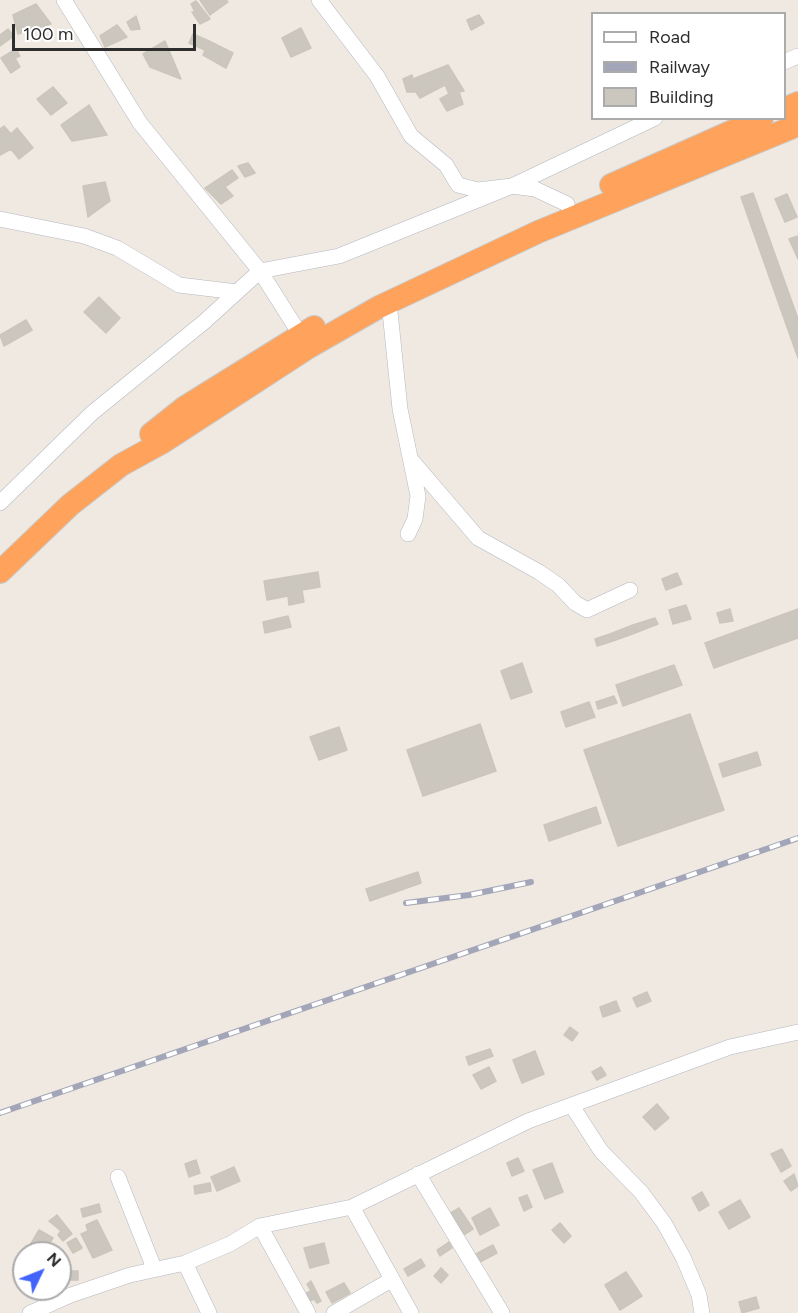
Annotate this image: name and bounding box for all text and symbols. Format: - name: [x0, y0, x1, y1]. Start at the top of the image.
- scale bar: [15, 12, 200, 50]
- legend: [591, 12, 786, 120]
- text: 100 m: [23, 23, 73, 45]
- text: Road: [649, 26, 690, 48]
- text: Railway: [649, 56, 710, 78]
- text: Building: [649, 86, 714, 108]
- north arrow: [12, 1241, 72, 1301]
- text: N: [43, 1249, 65, 1271]

